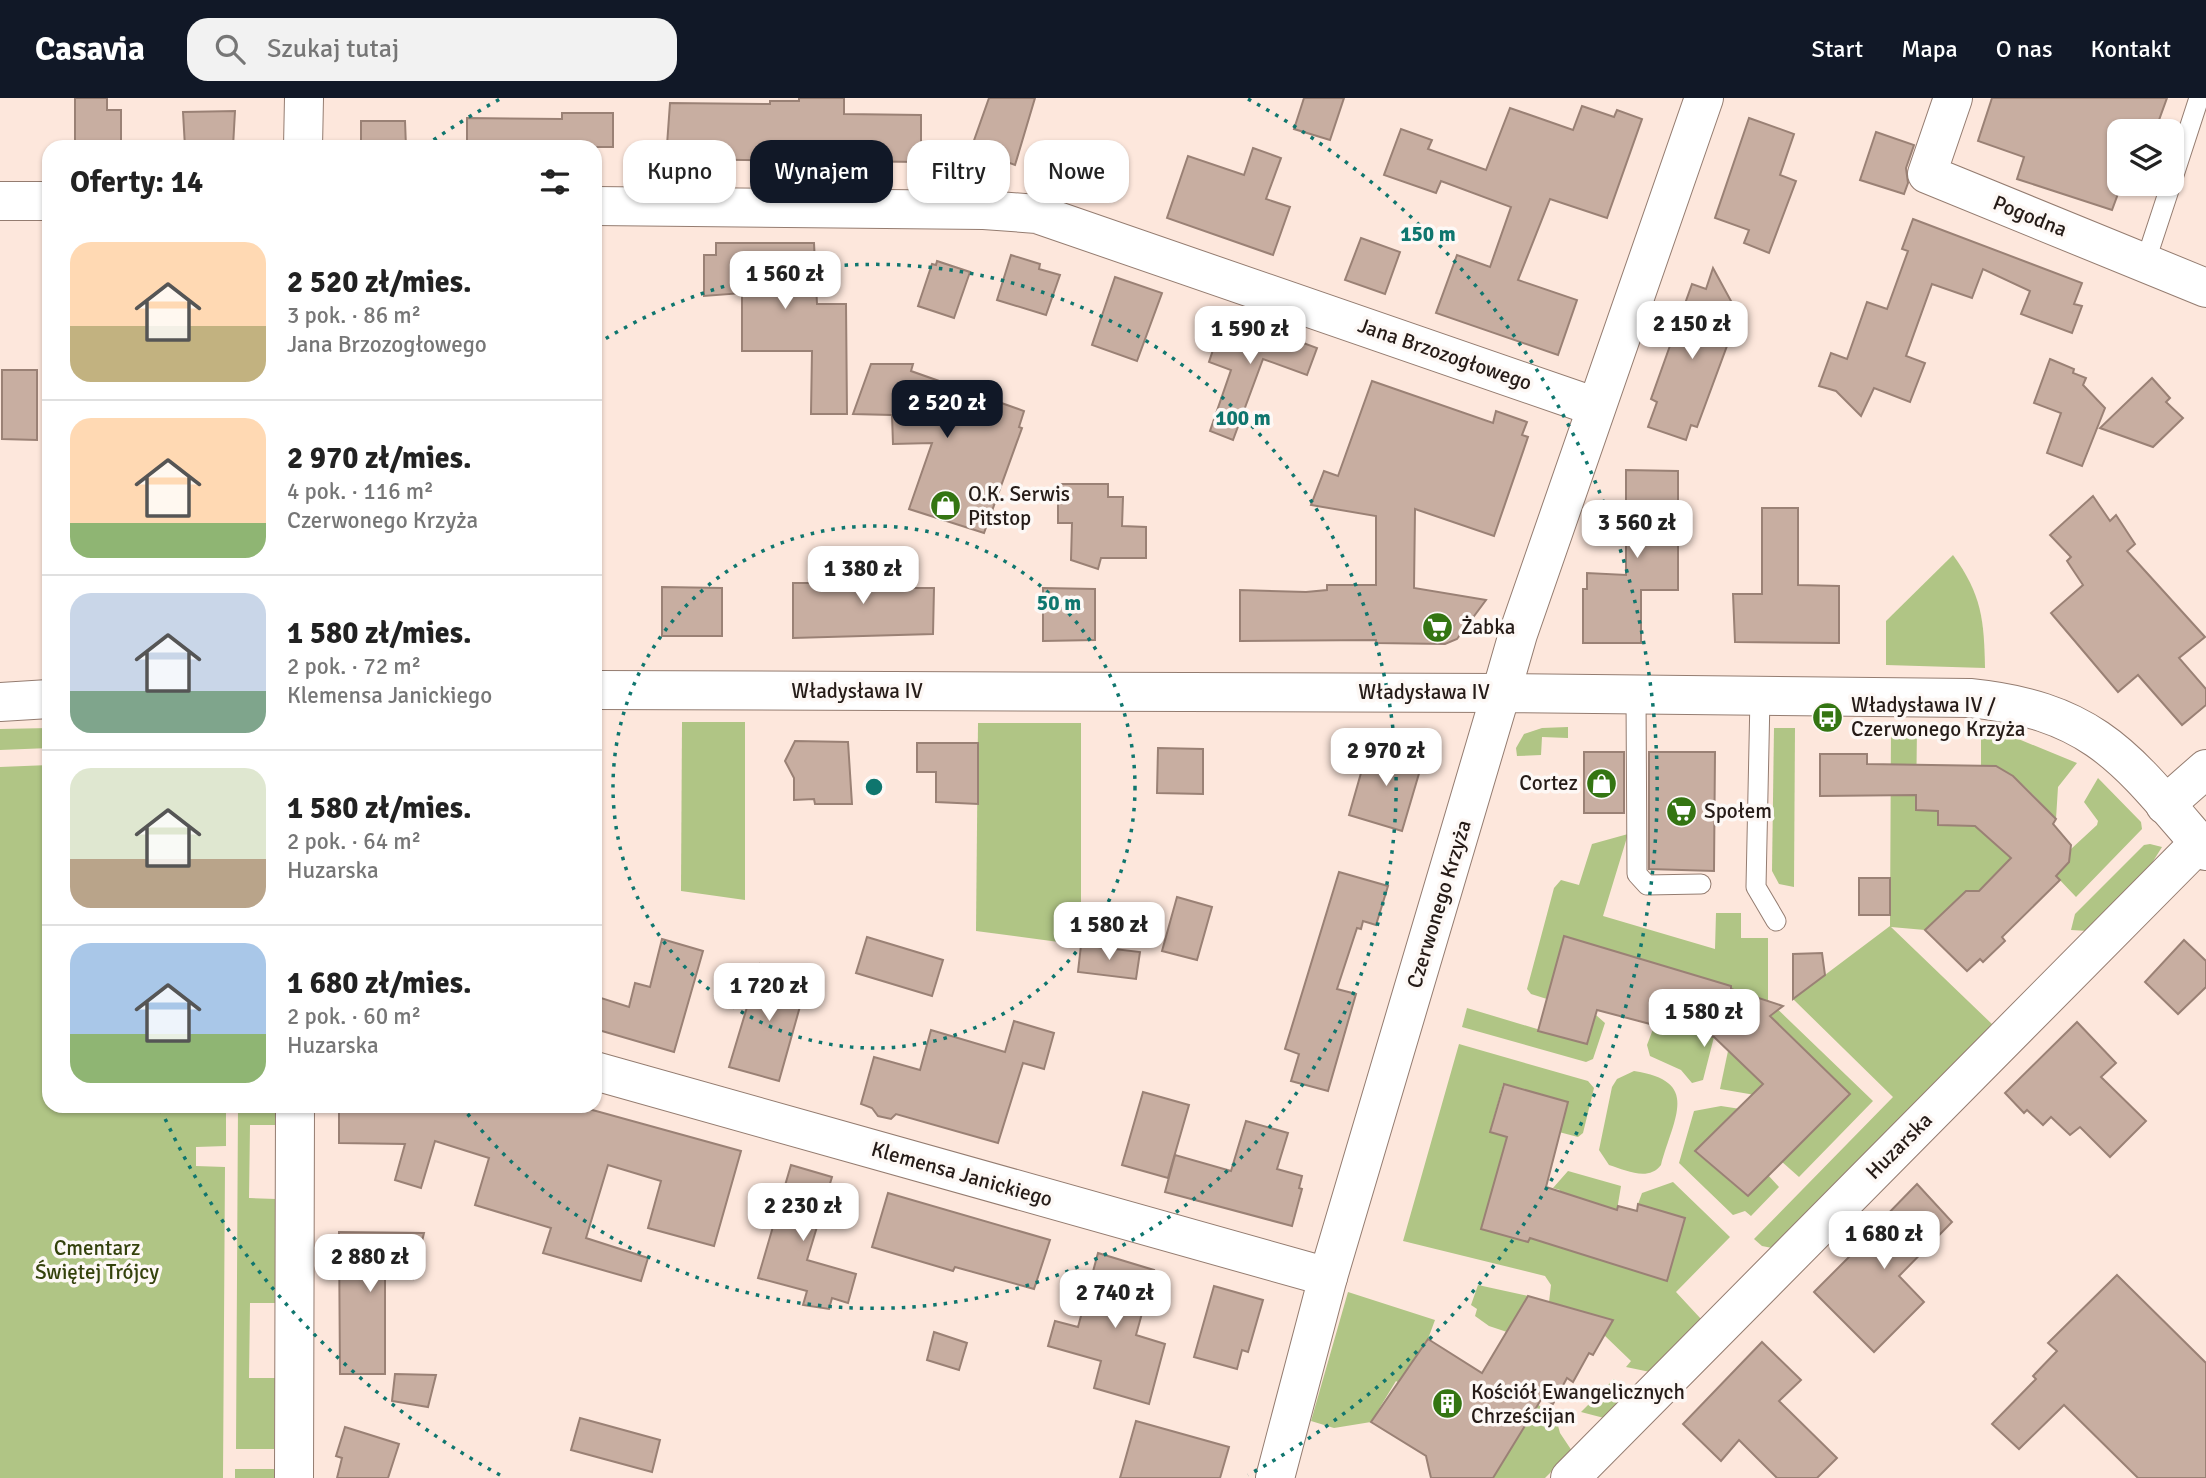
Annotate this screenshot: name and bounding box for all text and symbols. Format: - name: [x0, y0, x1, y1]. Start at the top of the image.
- search box: [187, 18, 677, 81]
- text: Casavia: [35, 29, 145, 70]
- icon: search: [211, 30, 249, 68]
- text: Szukaj tutaj: [267, 33, 399, 65]
- text: Start: [1812, 34, 1863, 64]
- text: Mapa: [1901, 34, 1958, 64]
- text: O nas: [1996, 34, 2053, 64]
- text: Kontakt: [2091, 34, 2171, 64]
- map controls: [2107, 119, 2184, 196]
- button: layers: [2107, 119, 2184, 196]
- chip: Kupno: [623, 140, 736, 203]
- chip: Wynajem: [750, 140, 893, 203]
- chip: Filtry: [907, 140, 1010, 203]
- chip: Nowe: [1024, 140, 1129, 203]
- icon: filters: [536, 163, 574, 201]
- text: Oferty: 14: [70, 164, 203, 201]
- street label: Pogodna: [1989, 189, 2071, 243]
- text: 150 m: [1400, 221, 1456, 247]
- pin: 1 560 zł: [713, 252, 857, 311]
- text: 1 560 zł: [746, 259, 824, 288]
- text: 2 520 zł/mies.: [287, 264, 472, 301]
- icon: home: [126, 270, 210, 354]
- text: 3 pok. · 86 m²: [287, 301, 421, 330]
- pin: 2 150 zł: [1620, 302, 1764, 361]
- pin: 1 590 zł: [1178, 306, 1322, 366]
- text: 2 150 zł: [1653, 309, 1731, 338]
- street label: Jana Brzozogłowego: [1355, 312, 1535, 396]
- text: 1 590 zł: [1211, 314, 1289, 343]
- text: Jana Brzozogłowego: [287, 330, 487, 359]
- pin: 2 520 zł: [875, 380, 1019, 440]
- text: 2 520 zł: [908, 388, 986, 417]
- text: 100 m: [1215, 405, 1271, 431]
- text: 2 970 zł/mies.: [287, 440, 472, 477]
- icon: home: [126, 446, 210, 530]
- text: 4 pok. · 116 m²: [287, 477, 434, 506]
- place label: O.K. Serwis Pitstop: [968, 481, 1070, 531]
- shop icon: O.K. Serwis Pitstop: [928, 489, 962, 523]
- pin: 3 560 zł: [1565, 500, 1709, 560]
- text: Czerwonego Krzyża: [287, 506, 478, 535]
- text: 3 560 zł: [1598, 508, 1676, 537]
- pin: 1 380 zł: [791, 546, 935, 606]
- text: 1 380 zł: [824, 554, 902, 583]
- text: 50 m: [1037, 590, 1081, 616]
- supermarket icon: Żabka: [1421, 610, 1455, 644]
- place label: Żabka: [1461, 614, 1515, 640]
- text: 1 580 zł/mies.: [287, 615, 472, 652]
- icon: home: [126, 621, 210, 705]
- text: 2 pok. · 72 m²: [287, 652, 421, 681]
- street label: Władysława IV: [791, 678, 923, 704]
- street label: Władysława IV: [1358, 679, 1490, 705]
- text: Klemensa Janickiego: [287, 681, 492, 710]
- place label: Władysława IV / Czerwonego Krzyża: [1851, 692, 2025, 742]
- bus stop icon: Władysława IV / Czerwonego Krzyża: [1811, 700, 1845, 734]
- pin: 2 970 zł: [1314, 728, 1458, 788]
- text: 2 970 zł: [1347, 736, 1425, 765]
- shop icon: Cortez: [1584, 766, 1618, 800]
- place label: Cortez: [1519, 770, 1578, 796]
- centre of rings: [862, 775, 886, 799]
- text: 1 580 zł/mies.: [287, 790, 472, 827]
- supermarket icon: Społem: [1664, 794, 1698, 828]
- icon: home: [126, 796, 210, 880]
- place label: Społem: [1704, 798, 1772, 824]
- street label: Czerwonego Krzyża: [1401, 817, 1477, 991]
- text: 2 pok. · 64 m²: [287, 827, 421, 856]
- text: Huzarska: [287, 856, 379, 885]
- pin: 1 580 zł: [1037, 902, 1181, 962]
- text: 1 580 zł: [1070, 910, 1148, 939]
- pin: 1 720 zł: [697, 964, 841, 1023]
- text: 1 680 zł/mies.: [287, 965, 472, 1002]
- icon: home: [126, 971, 210, 1055]
- text: 1 720 zł: [730, 971, 808, 1000]
- pin: 1 580 zł: [1632, 990, 1776, 1049]
- text: 1 580 zł: [1665, 997, 1743, 1026]
- text: 2 pok. · 60 m²: [287, 1002, 421, 1031]
- text: Huzarska: [287, 1031, 379, 1060]
- street label: Huzarska: [1860, 1107, 1938, 1185]
- street label: Klemensa Janickiego: [868, 1136, 1056, 1212]
- pin: 2 230 zł: [731, 1184, 875, 1243]
- text: 2 230 zł: [764, 1191, 842, 1220]
- pin: 1 680 zł: [1812, 1212, 1956, 1271]
- text: 1 680 zł: [1845, 1219, 1923, 1248]
- pin: 2 880 zł: [298, 1234, 442, 1294]
- park label: Cmentarz Świętej Trójcy: [35, 1235, 159, 1285]
- text: 2 880 zł: [331, 1242, 409, 1271]
- pin: 2 740 zł: [1043, 1270, 1187, 1330]
- text: 2 740 zł: [1076, 1278, 1154, 1307]
- place label: Kościół Ewangelicznych Chrześcijan: [1471, 1379, 1685, 1429]
- building icon: Kościół Ewangelicznych Chrześcijan: [1431, 1387, 1465, 1421]

